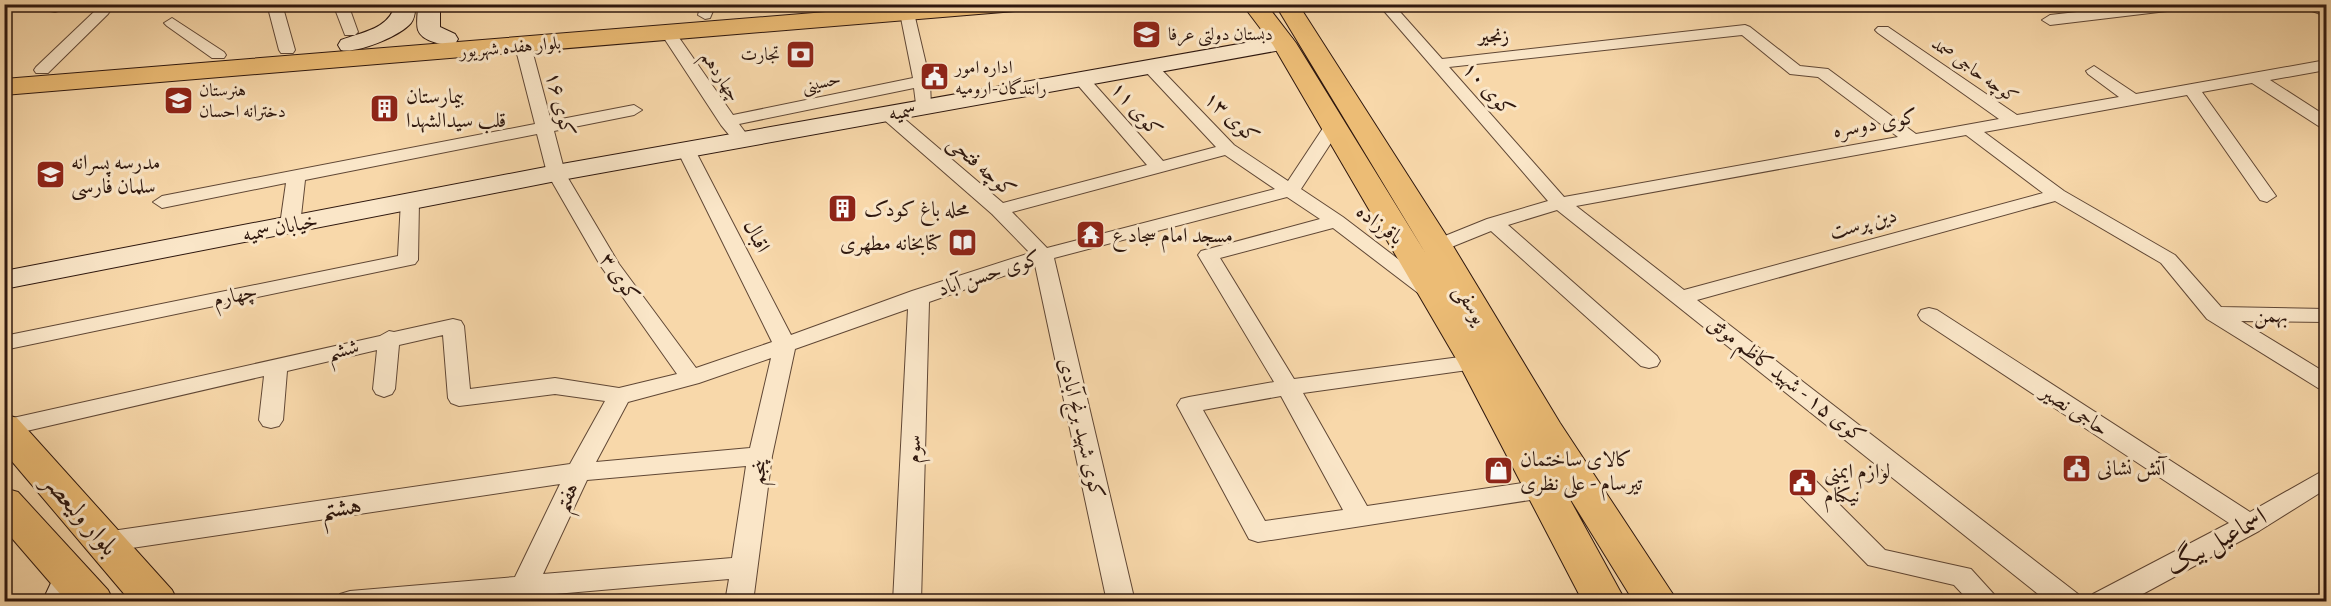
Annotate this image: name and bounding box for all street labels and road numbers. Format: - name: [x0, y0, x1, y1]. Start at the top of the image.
- street label: بلوار هفده شهریور: [456, 31, 562, 64]
- street label: کوچه حاجی صمد: [1926, 31, 2023, 110]
- street label: چهاردهم: [692, 46, 746, 109]
- street label: کوی ۱۰: [1457, 55, 1521, 123]
- street label: حسینی: [799, 66, 843, 99]
- street label: کوی ۱۶: [539, 69, 583, 139]
- street label: کوی ۱۱: [1105, 75, 1169, 143]
- street label: کوی ۱۳: [1198, 84, 1266, 150]
- street label: سمیه: [886, 95, 918, 127]
- street label: کوی دوسره: [1830, 102, 1920, 144]
- street label: کوچه فتحی: [942, 128, 1022, 204]
- street label: باقرزاده: [1351, 197, 1409, 251]
- street label: دین پرست: [1826, 201, 1900, 245]
- street label: خیابان سمیه: [240, 206, 320, 248]
- street label: اقبال: [737, 215, 777, 257]
- street label: کوی حسن آباد: [934, 243, 1044, 303]
- street label: کوی ۳: [593, 247, 647, 307]
- street label: چهارم: [210, 277, 261, 317]
- street label: یوسفی: [1447, 279, 1494, 331]
- street label: بهمن: [2254, 301, 2288, 329]
- street label: کوی ۱۵ - شهید کاظم موثق: [1699, 309, 1872, 454]
- street label: ششم: [324, 332, 363, 373]
- street label: کوی شهید برنج آبادی: [1048, 355, 1112, 502]
- street label: حاجی نصیر: [2034, 377, 2114, 442]
- street label: سوم: [899, 434, 931, 464]
- street label: پنجم: [742, 456, 780, 488]
- street label: بلوار ولیعصر: [33, 463, 127, 563]
- street label: هفتم: [547, 478, 591, 519]
- street label: هشتم: [318, 487, 365, 535]
- street label: اسماعیل بیگ: [2159, 499, 2273, 583]

